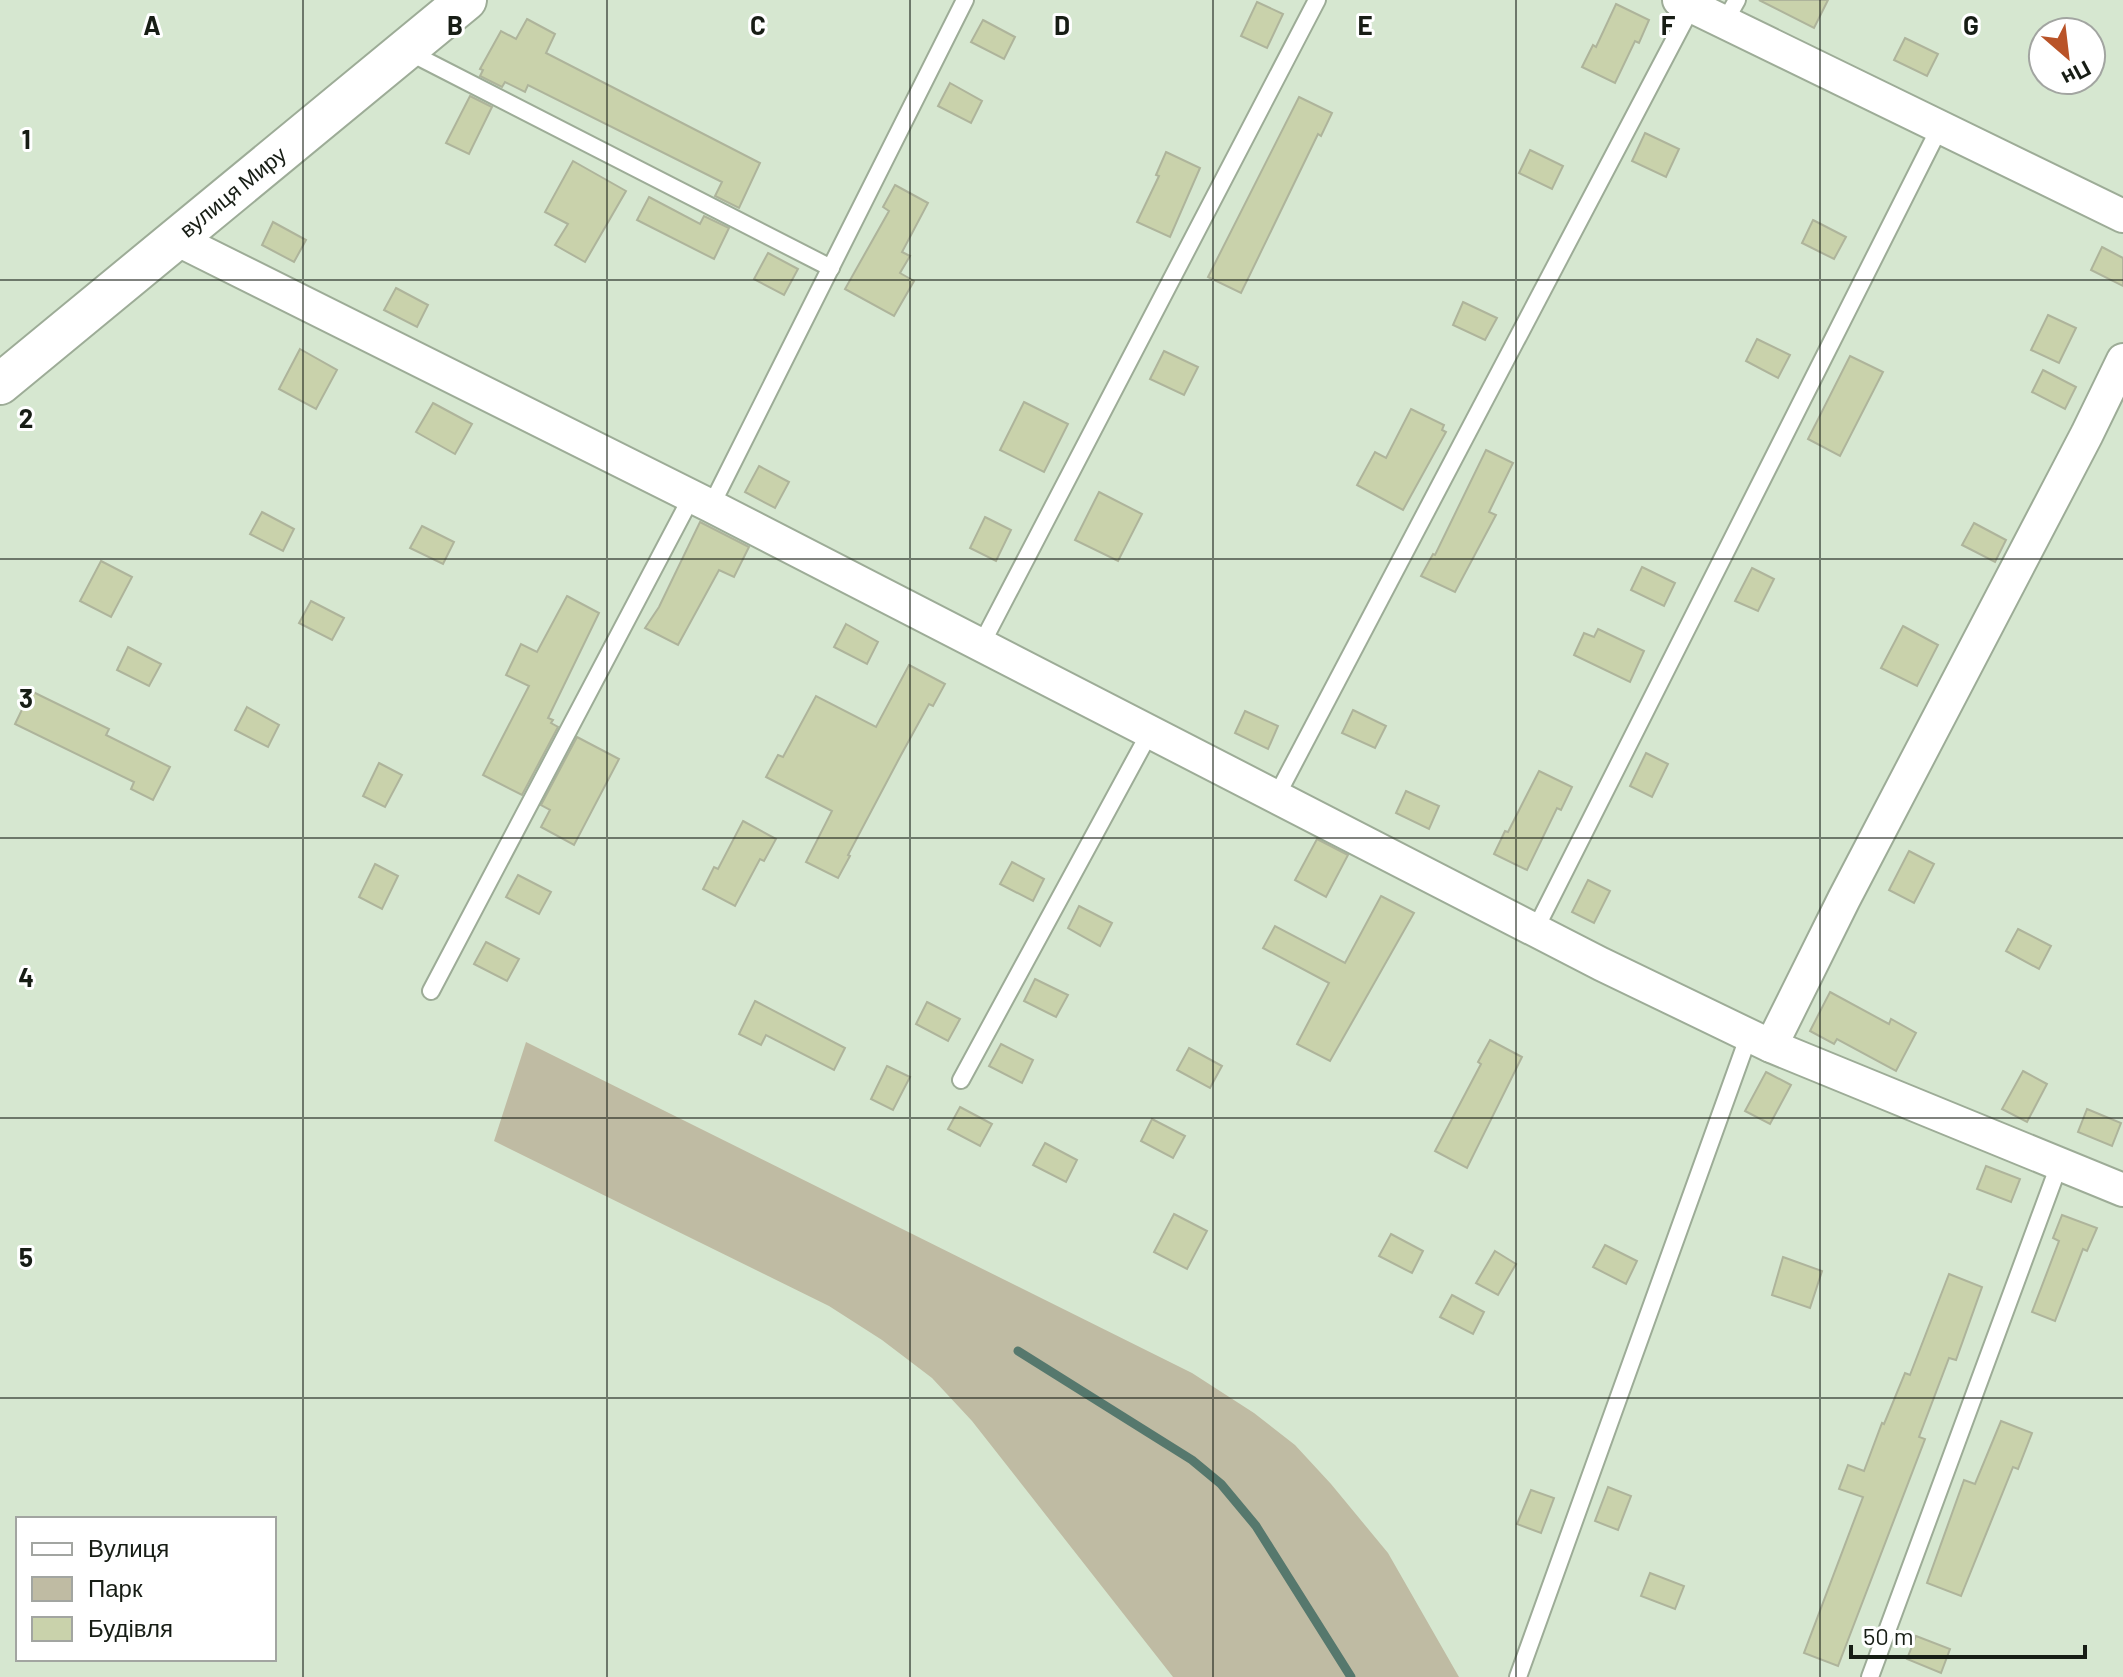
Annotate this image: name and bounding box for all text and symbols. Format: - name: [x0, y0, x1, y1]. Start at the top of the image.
- text: A: [143, 9, 161, 40]
- text: B: [447, 9, 463, 40]
- text: C: [750, 9, 766, 40]
- text: D: [1054, 9, 1070, 40]
- text: E: [1357, 9, 1373, 40]
- text: F: [1661, 9, 1676, 40]
- text: G: [1963, 9, 1979, 40]
- north arrow: [2027, 16, 2107, 96]
- text: Пн: [2058, 56, 2096, 93]
- text: 1: [21, 123, 31, 154]
- street label: вулиця Миру: [174, 140, 291, 243]
- text: 2: [19, 402, 33, 433]
- text: 3: [19, 682, 33, 713]
- text: 4: [18, 961, 34, 992]
- text: 5: [19, 1241, 33, 1272]
- legend: [16, 1517, 276, 1661]
- text: Вулиця: [88, 1533, 169, 1562]
- text: Парк: [88, 1573, 143, 1602]
- scale bar: [1851, 1609, 2085, 1659]
- text: Будівля: [88, 1613, 173, 1642]
- text: 50 m: [1863, 1621, 1914, 1650]

